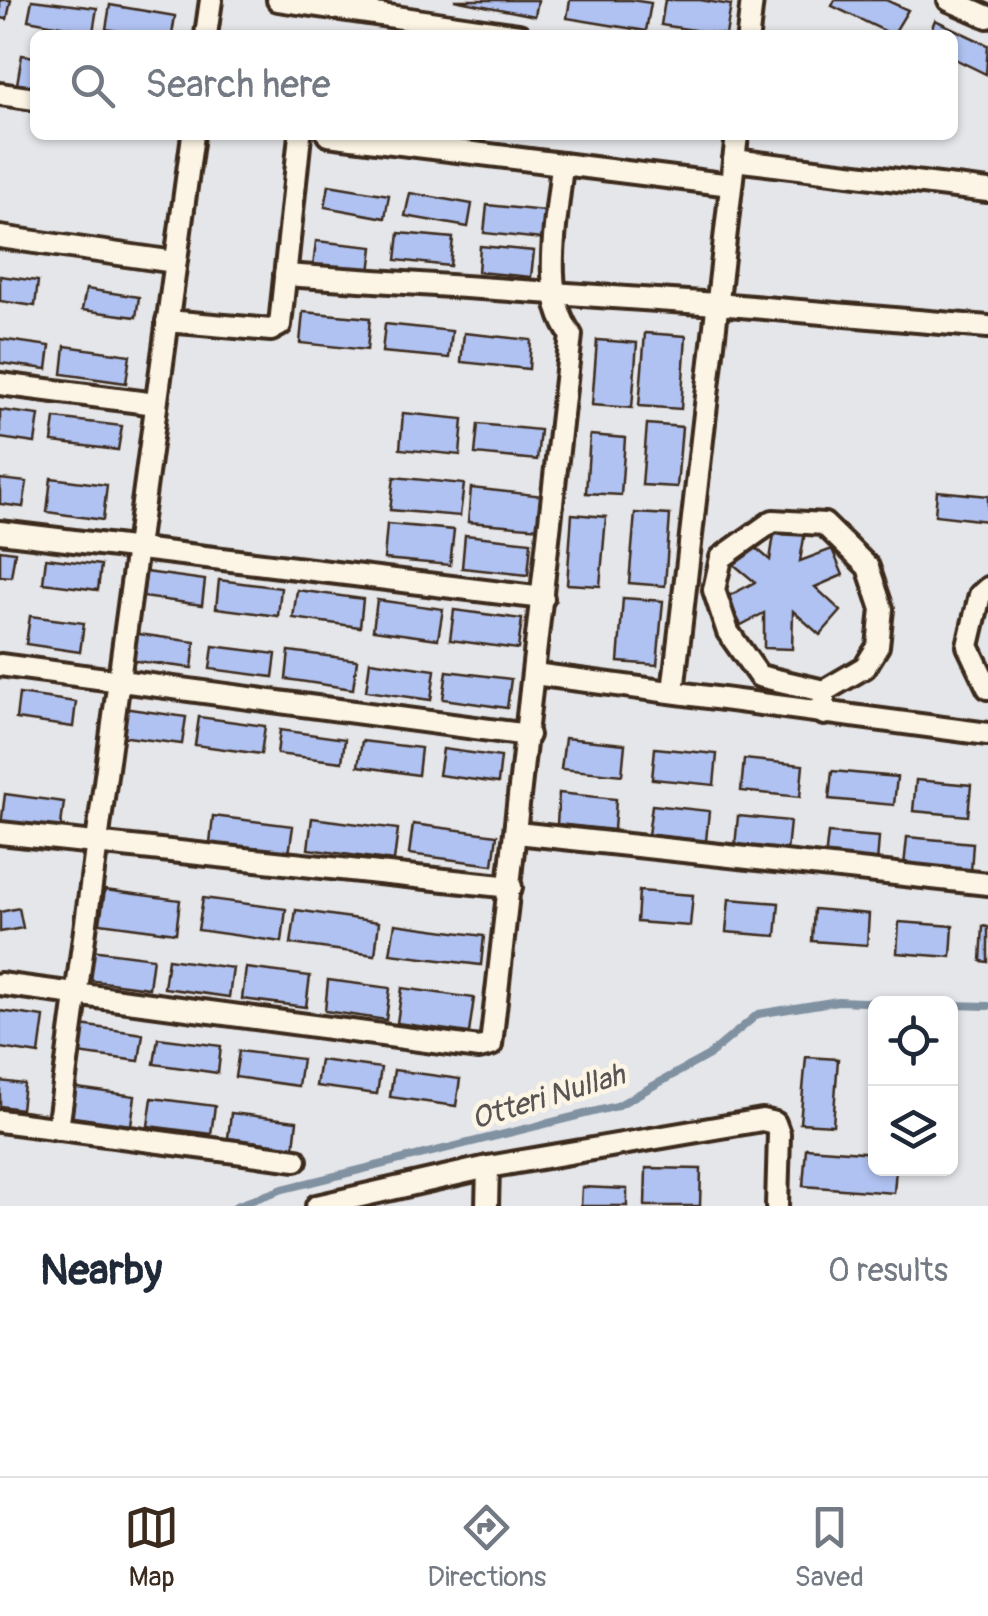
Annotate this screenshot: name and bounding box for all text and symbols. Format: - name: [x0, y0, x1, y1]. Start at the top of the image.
- search box: [30, 30, 958, 140]
- icon: search: [65, 58, 120, 113]
- text: Search here: [145, 61, 331, 109]
- map controls: [868, 996, 958, 1176]
- button: locate: [868, 996, 958, 1086]
- water label: Otteri Nullah: [467, 1056, 631, 1138]
- button: layers: [868, 1086, 958, 1176]
- text: Nearby: [40, 1245, 162, 1297]
- text: 0 results: [828, 1251, 948, 1291]
- tab: Map: [124, 1500, 179, 1595]
- tab: Directions: [427, 1500, 546, 1595]
- tab: Saved: [794, 1500, 864, 1595]

